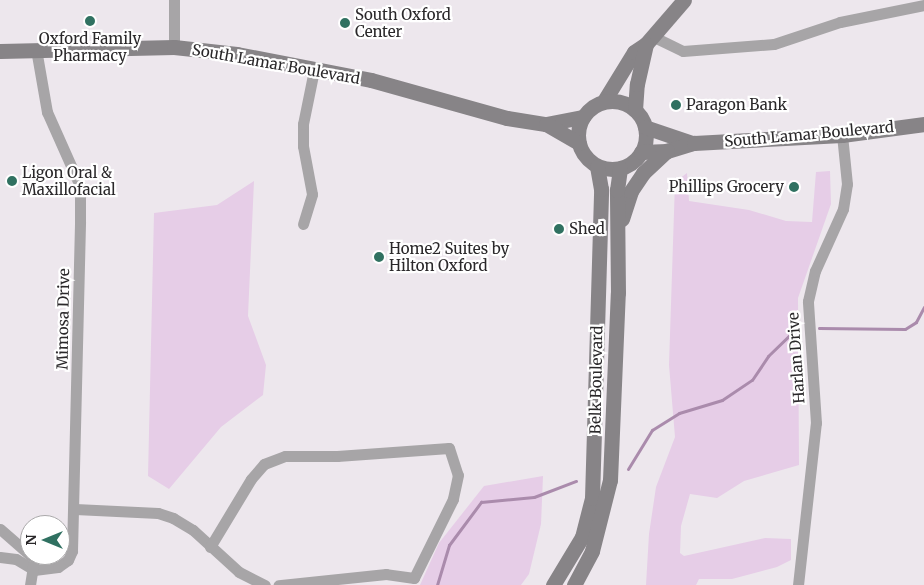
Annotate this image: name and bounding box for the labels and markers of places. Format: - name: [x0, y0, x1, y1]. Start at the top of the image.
- place label: South Oxford Center: [355, 5, 451, 40]
- marker: Oxford Family Pharmacy: [84, 15, 96, 27]
- marker: South Oxford Center: [339, 17, 351, 29]
- place label: Oxford Family Pharmacy: [39, 29, 141, 64]
- place label: Paragon Bank: [686, 96, 787, 114]
- marker: Paragon Bank: [670, 99, 682, 111]
- place label: Ligon Oral & Maxillofacial: [22, 163, 116, 198]
- marker: Ligon Oral & Maxillofacial: [6, 175, 18, 187]
- place label: Phillips Grocery: [669, 178, 784, 196]
- marker: Phillips Grocery: [788, 181, 800, 193]
- place label: Shed: [569, 220, 605, 238]
- marker: Shed: [553, 223, 565, 235]
- place label: Home2 Suites by Hilton Oxford: [389, 239, 509, 274]
- marker: Home2 Suites by Hilton Oxford: [373, 251, 385, 263]

